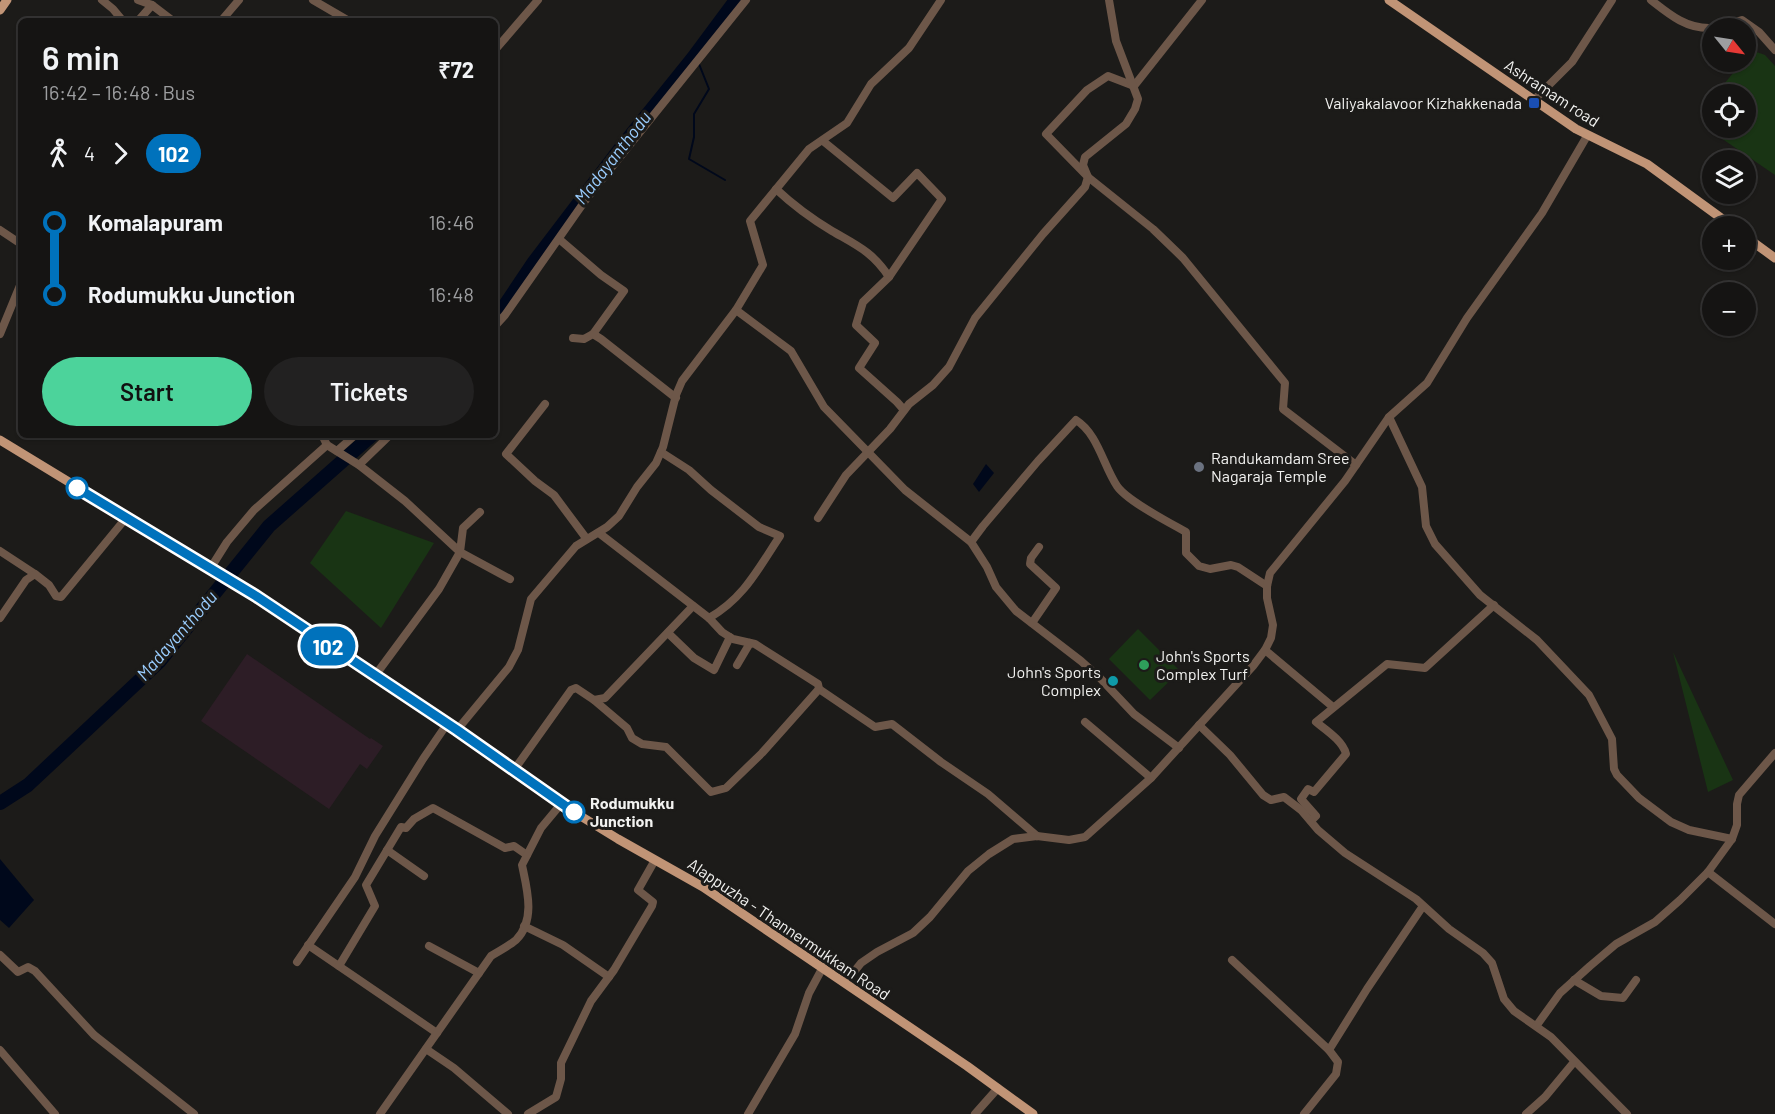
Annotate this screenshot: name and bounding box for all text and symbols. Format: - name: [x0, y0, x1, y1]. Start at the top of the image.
- north arrow: [1702, 18, 1756, 72]
- map controls: [1702, 18, 1756, 336]
- text: 6 min: [42, 37, 120, 77]
- street label: Ashramam road: [1501, 55, 1603, 130]
- text: ₹72: [438, 56, 474, 82]
- text: 16:42 – 16:48 · Bus: [42, 80, 195, 104]
- button: locate: [1702, 84, 1756, 138]
- place label: Valiyakalavoor Kizhakkenada: [1325, 93, 1522, 112]
- marker: Valiyakalavoor Kizhakkenada: [1527, 96, 1541, 110]
- water label: Madayanthodu: [569, 107, 655, 208]
- icon: walk: [42, 137, 75, 170]
- icon: forward: [104, 137, 137, 170]
- text: 4: [84, 141, 95, 165]
- text: 102: [158, 141, 189, 166]
- button: layers: [1702, 150, 1756, 204]
- text: Komalapuram: [88, 209, 223, 235]
- text: 16:46: [429, 210, 474, 234]
- button: +: [1702, 216, 1756, 270]
- text: Rodumukku Junction: [88, 281, 295, 307]
- text: 16:48: [428, 282, 474, 306]
- button: −: [1702, 282, 1756, 336]
- button: Start: [42, 357, 252, 426]
- button: Tickets: [264, 357, 474, 426]
- place label: Randukamdam Sree Nagaraja Temple: [1211, 448, 1349, 485]
- marker: Randukamdam Sree Nagaraja Temple: [1192, 460, 1206, 474]
- unlabelled marker: [66, 477, 88, 499]
- water label: Madayanthodu: [131, 586, 221, 685]
- line badge: 102: [294, 626, 362, 666]
- text: 102: [312, 634, 344, 659]
- place label: John's Sports Complex Turf: [1156, 646, 1250, 683]
- marker: John's Sports Complex Turf: [1137, 658, 1151, 672]
- place label: John's Sports Complex: [1007, 662, 1101, 699]
- marker: John's Sports Complex: [1106, 674, 1120, 688]
- place label: Rodumukku Junction: [590, 793, 674, 830]
- marker: Rodumukku Junction: [563, 801, 585, 823]
- street label: Alappuzha - Thannermukkam Road: [685, 854, 894, 1003]

